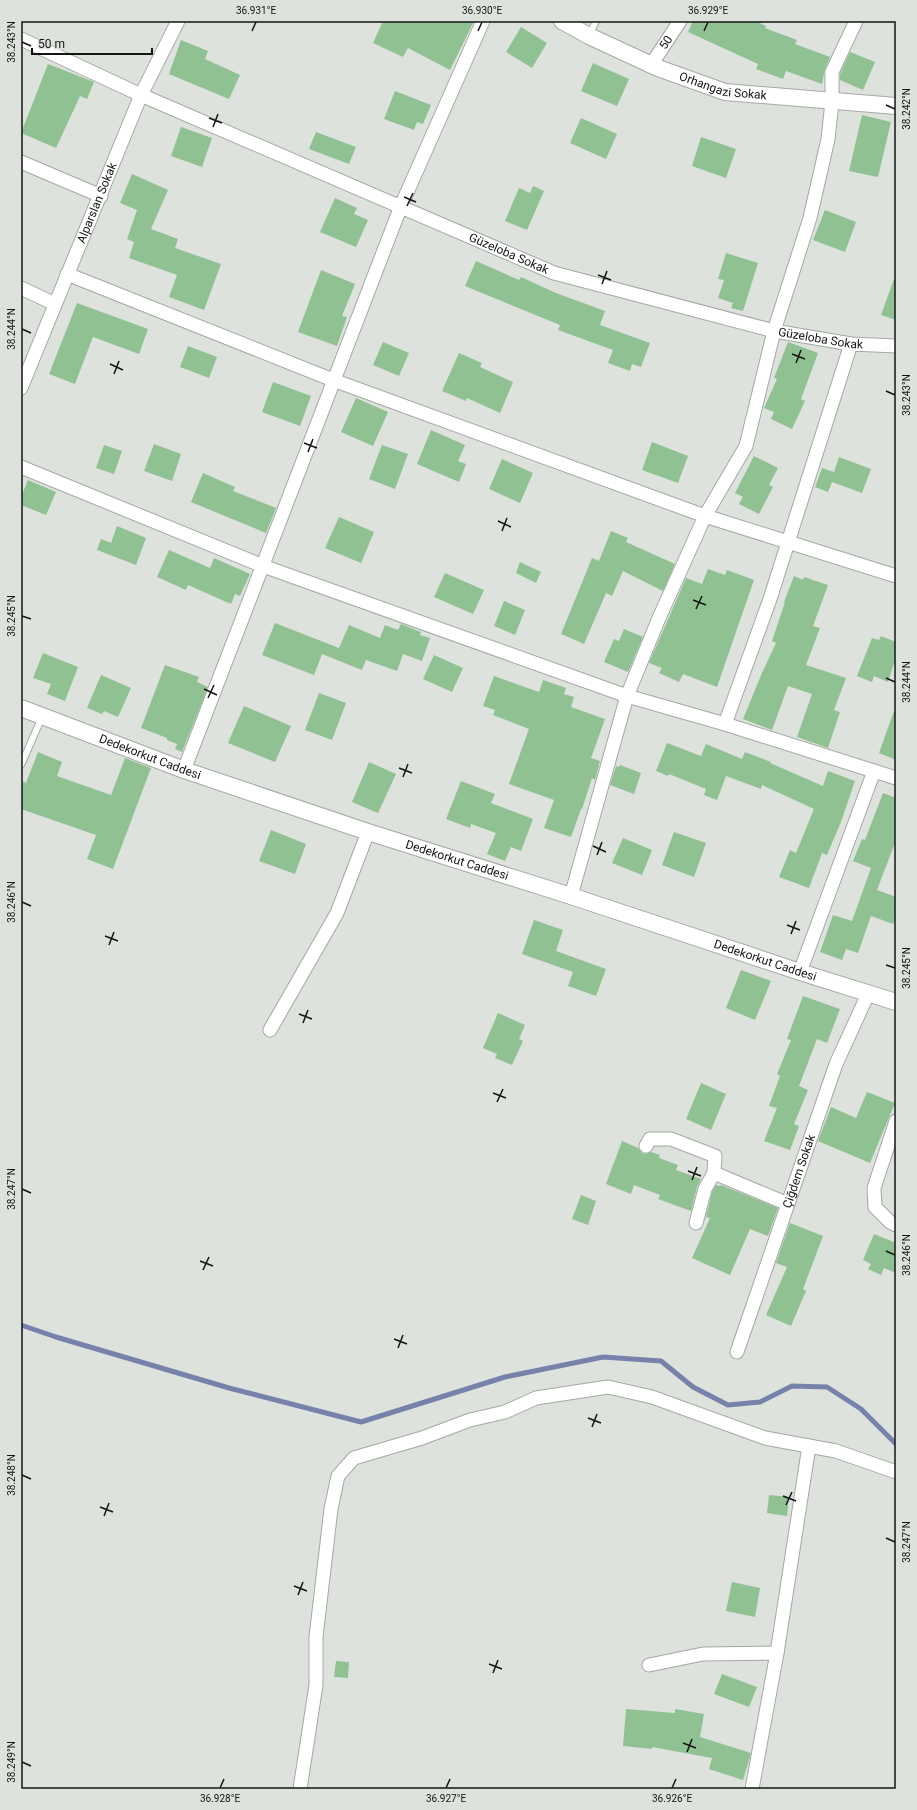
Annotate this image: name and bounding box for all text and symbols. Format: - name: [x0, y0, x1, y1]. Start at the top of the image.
- text: 36.931°E: [236, 5, 276, 16]
- text: 36.930°E: [462, 5, 502, 16]
- text: 36.929°E: [688, 5, 728, 16]
- text: 38.243°N: [6, 21, 17, 63]
- scale bar: [32, 30, 152, 56]
- street label: 50: [656, 33, 676, 52]
- text: 50 m: [38, 37, 65, 51]
- street label: Orhangazi Sokak: [677, 69, 768, 102]
- text: 38.242°N: [901, 88, 912, 130]
- street label: Alparslan Sokak: [74, 160, 120, 245]
- street label: Güzeloba Sokak: [467, 230, 552, 277]
- text: 38.244°N: [6, 308, 17, 350]
- street label: Güzeloba Sokak: [777, 325, 864, 352]
- text: 38.243°N: [901, 374, 912, 416]
- text: 38.245°N: [6, 595, 17, 637]
- text: 38.244°N: [901, 661, 912, 703]
- street label: Dedekorkut Caddesi: [97, 731, 203, 782]
- street label: Dedekorkut Caddesi: [404, 837, 511, 883]
- text: 38.246°N: [6, 881, 17, 923]
- street label: Dedekorkut Caddesi: [712, 937, 818, 984]
- text: 38.245°N: [901, 947, 912, 989]
- street label: Çiğdem Sokak: [780, 1132, 818, 1210]
- text: 38.247°N: [6, 1168, 17, 1210]
- text: 38.246°N: [901, 1234, 912, 1276]
- text: 38.248°N: [6, 1454, 17, 1496]
- text: 38.247°N: [901, 1521, 912, 1563]
- text: 38.249°N: [6, 1741, 17, 1783]
- text: 36.928°E: [200, 1793, 240, 1804]
- text: 36.927°E: [426, 1793, 466, 1804]
- text: 36.926°E: [652, 1793, 692, 1804]

